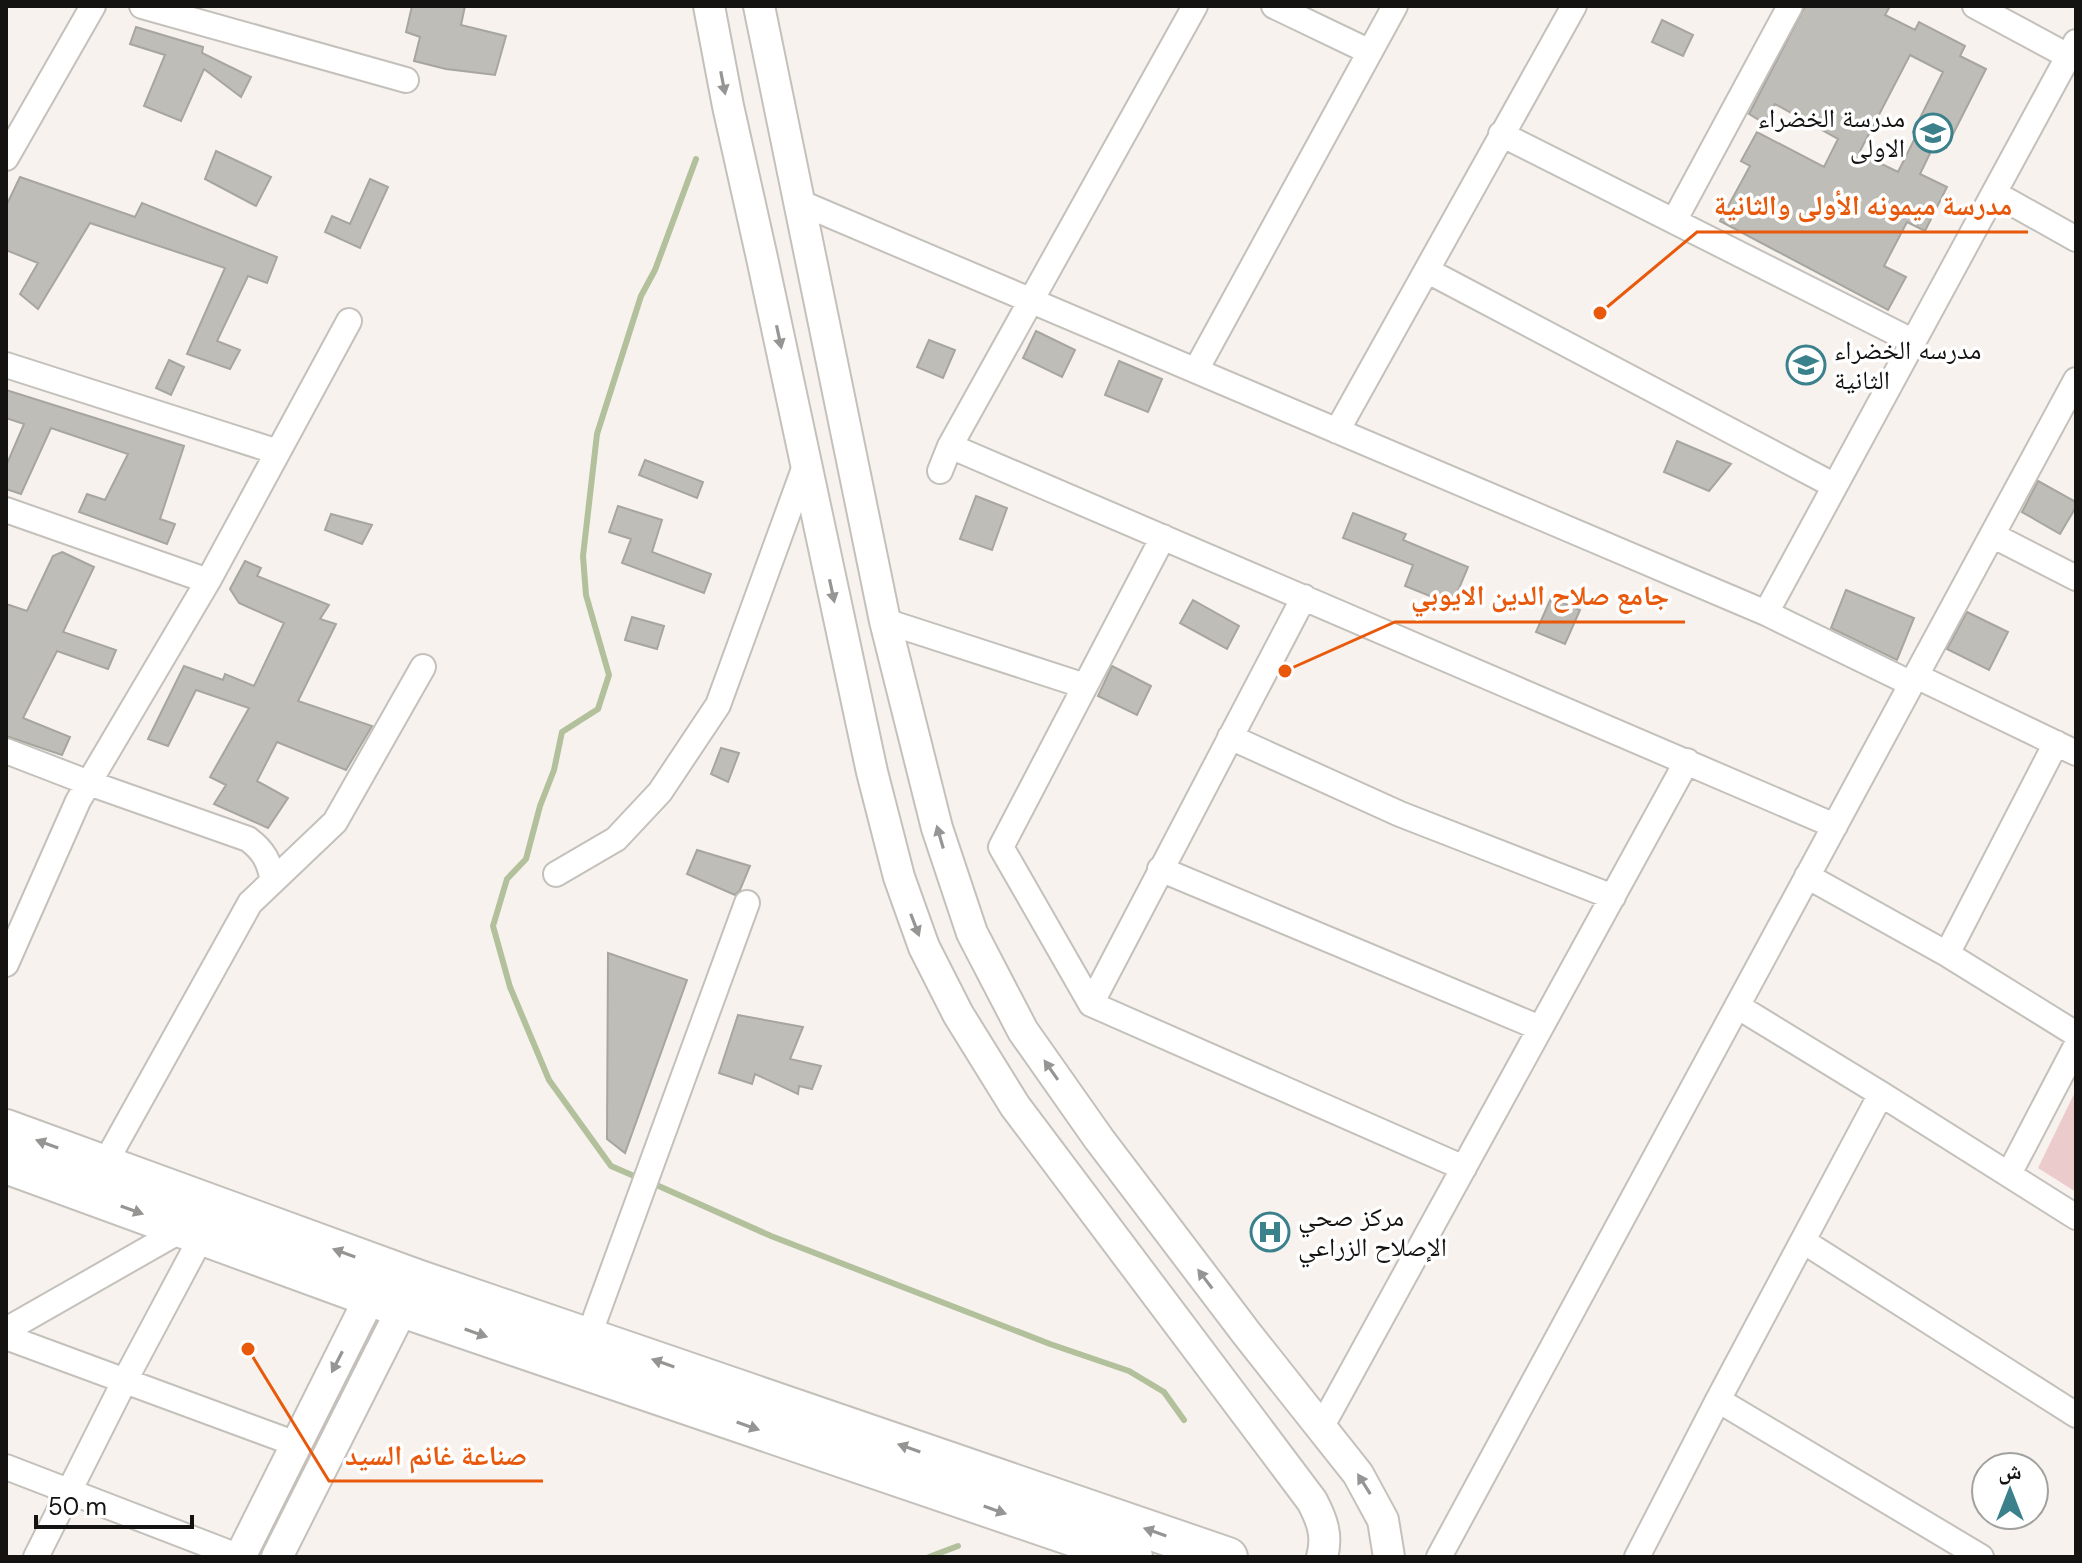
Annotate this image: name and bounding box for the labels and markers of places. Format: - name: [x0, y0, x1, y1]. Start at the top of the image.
- place label: مدرسة الخضراء الاولى: [1758, 101, 1905, 165]
- school or university icon: مدرسة الخضراء الاولى: [1912, 112, 1954, 154]
- callout: مدرسة ميمونه الأولى والثانية: [1697, 180, 2028, 232]
- place label: مدرسه الخضراء الثانية: [1834, 333, 1981, 397]
- school or university icon: مدرسه الخضراء الثانية: [1785, 344, 1827, 386]
- callout: جامع صلاح الدين الايوبي: [1395, 570, 1685, 622]
- place label: مركز صحي الإصلاح الزراعي: [1298, 1200, 1447, 1268]
- hospital icon: مركز صحي الإصلاح الزراعي: [1249, 1211, 1291, 1253]
- callout: صناعة غانم السيد: [329, 1429, 543, 1481]

